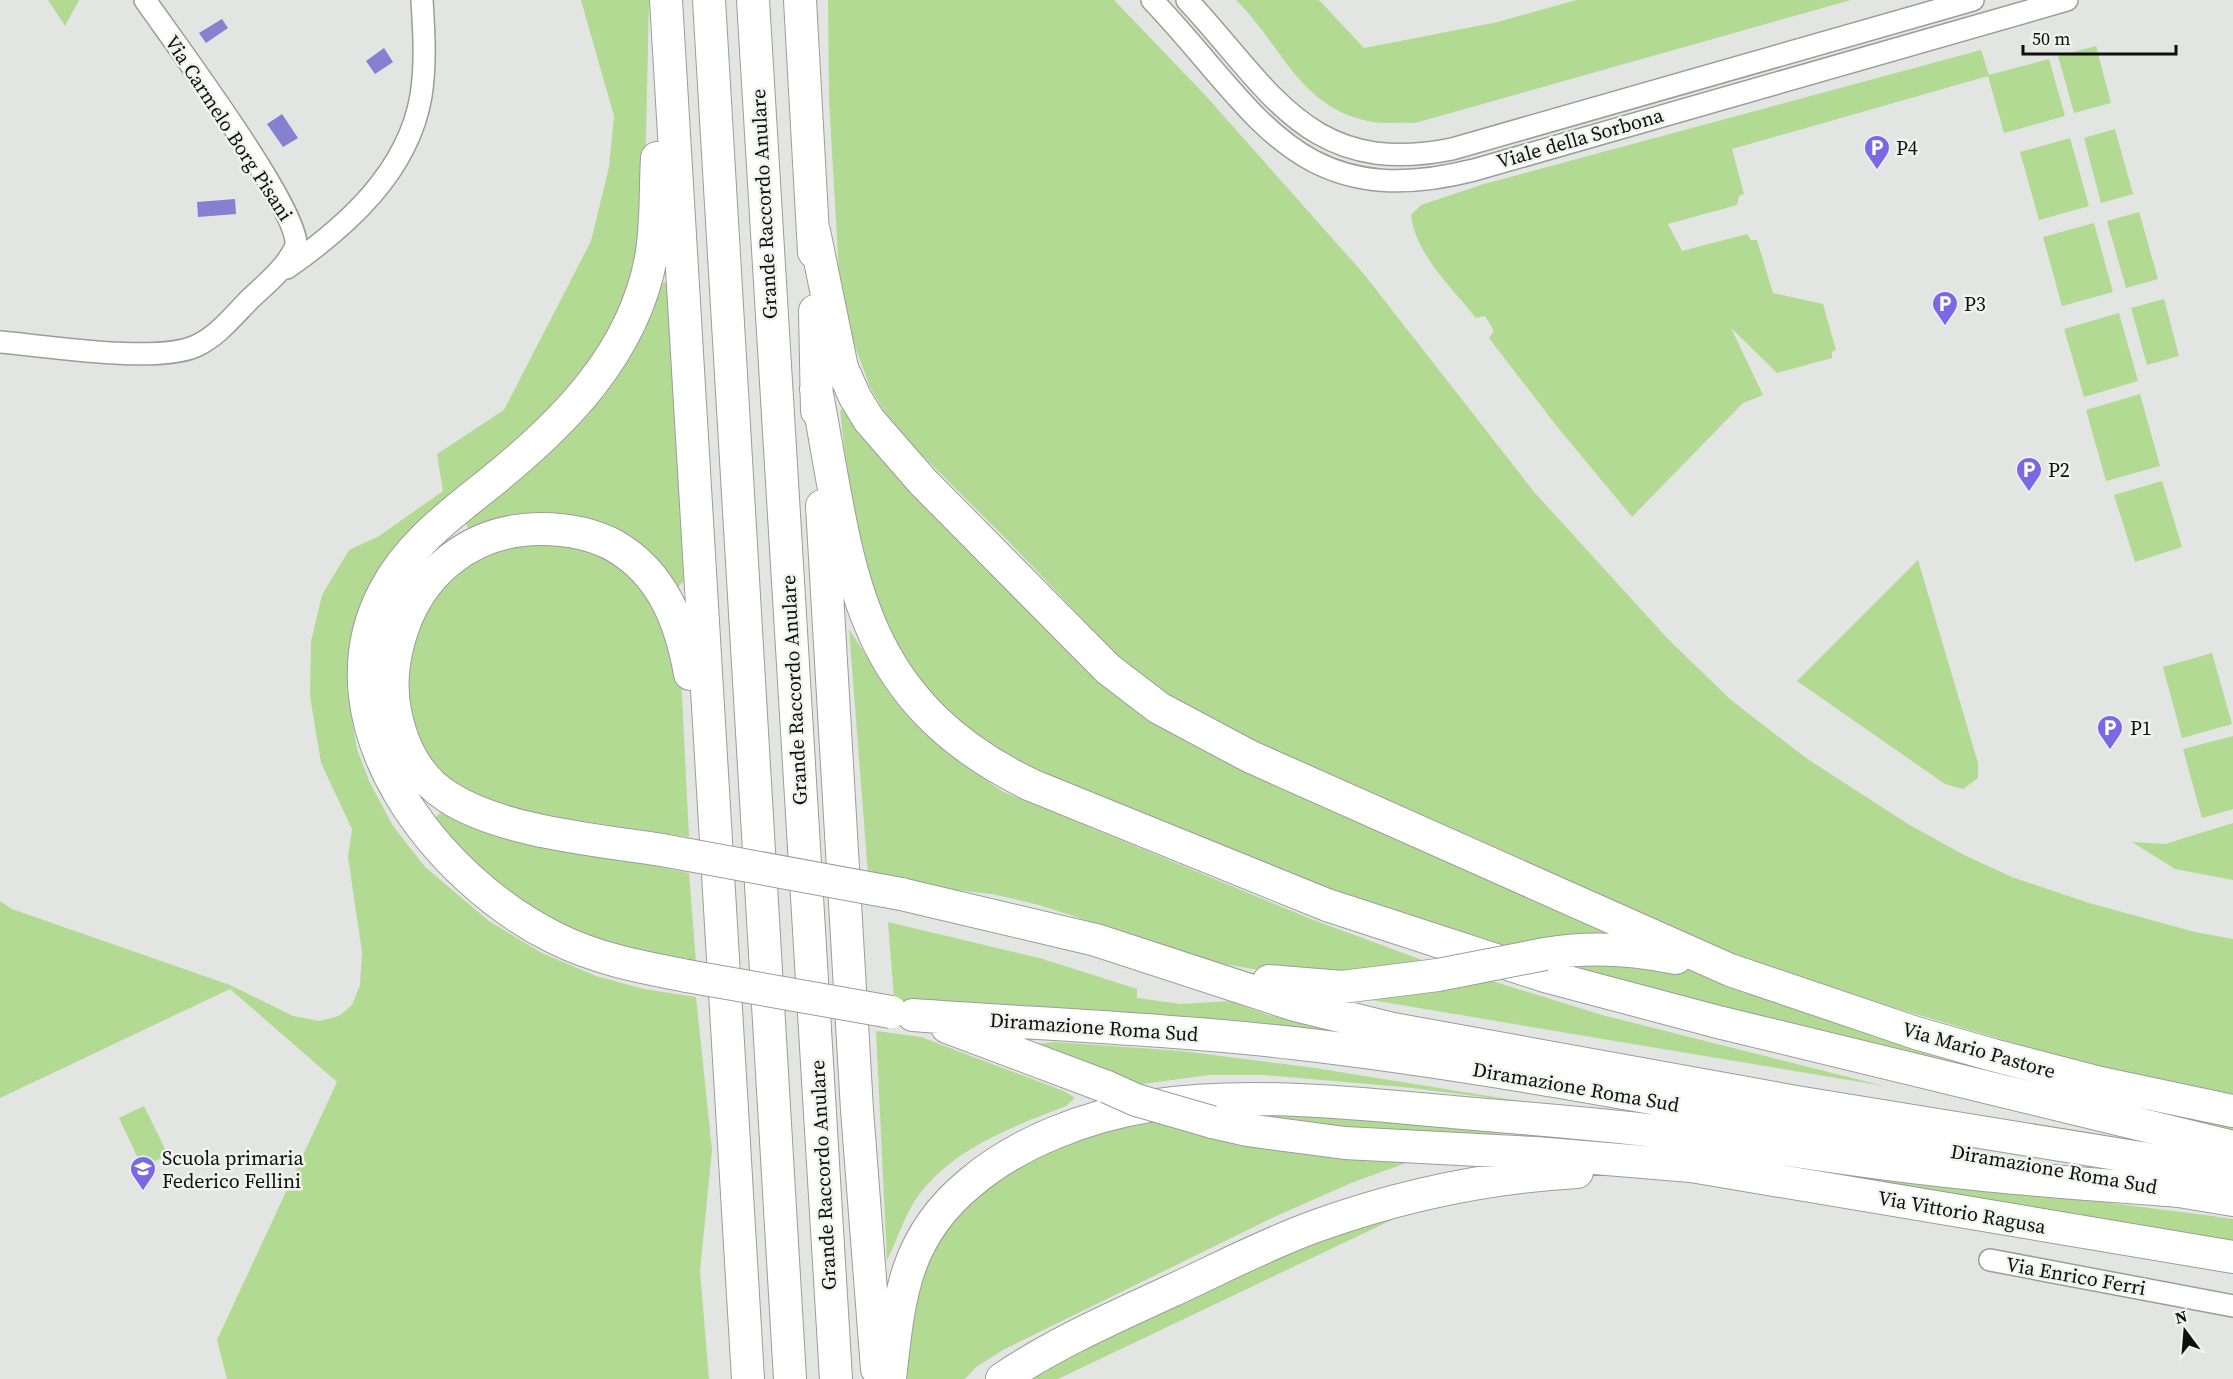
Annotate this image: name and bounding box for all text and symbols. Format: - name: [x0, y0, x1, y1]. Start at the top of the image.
- scale bar: [2023, 18, 2176, 56]
- text: 50 m: [2032, 26, 2070, 51]
- street label: Via Carmelo Borg Pisani: [158, 30, 300, 226]
- street label: Grande Raccordo Anulare: [744, 88, 784, 320]
- street label: Viale della Sorbona: [1493, 101, 1667, 175]
- parking icon: P4: [1862, 133, 1892, 171]
- place label: P4: [1896, 134, 1918, 162]
- parking icon: P3: [1930, 289, 1960, 327]
- place label: P3: [1964, 290, 1986, 318]
- parking icon: P2: [2014, 455, 2044, 493]
- place label: P2: [2048, 456, 2070, 484]
- street label: Grande Raccordo Anulare: [774, 574, 814, 806]
- parking icon: P1: [2095, 713, 2125, 751]
- place label: P1: [2130, 714, 2152, 742]
- street label: Diramazione Roma Sud: [989, 1006, 1200, 1048]
- street label: Via Mario Pastore: [1899, 1015, 2059, 1085]
- street label: Diramazione Roma Sud: [1471, 1055, 1682, 1119]
- street label: Grande Raccordo Anulare: [803, 1059, 843, 1291]
- street label: Diramazione Roma Sud: [1949, 1137, 2160, 1201]
- place label: Scuola primaria Federico Fellini: [162, 1144, 304, 1195]
- school or university icon: Scuola primaria Federico Fellini: [128, 1154, 158, 1192]
- street label: Via Vittorio Ragusa: [1876, 1183, 2049, 1241]
- street label: Via Enrico Ferri: [2004, 1250, 2148, 1302]
- north arrow: [2155, 1301, 2215, 1361]
- text: N: [2172, 1304, 2190, 1329]

